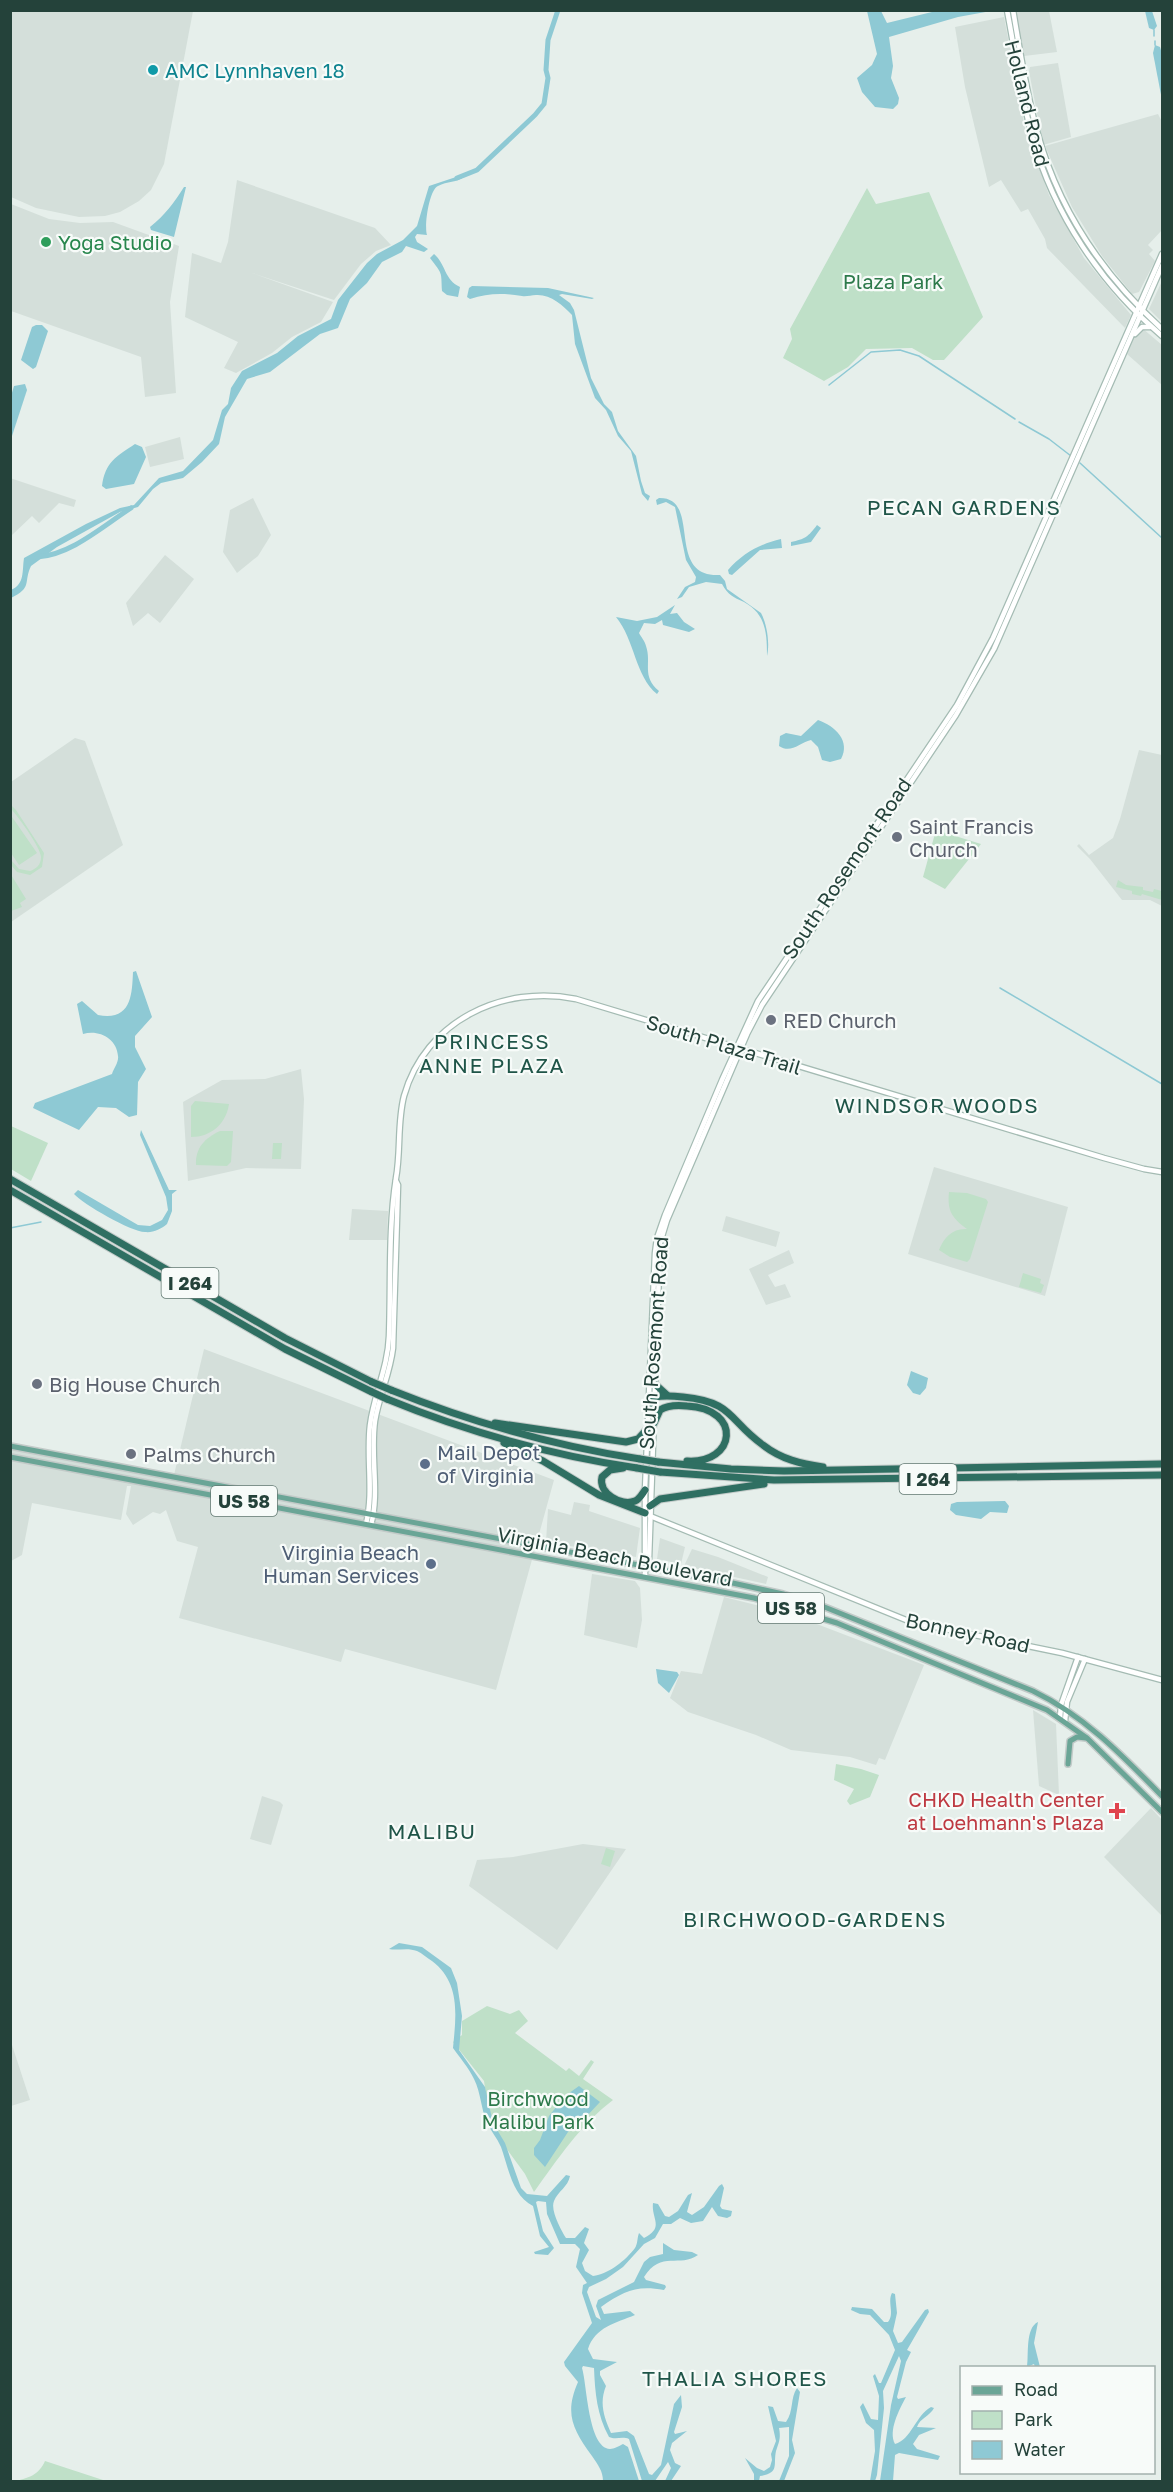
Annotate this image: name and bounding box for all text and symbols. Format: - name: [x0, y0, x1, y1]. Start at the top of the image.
- street label: Holland Road: [1001, 37, 1055, 169]
- place label: AMC Lynnhaven 18: [165, 58, 345, 82]
- marker: AMC Lynnhaven 18: [146, 63, 160, 77]
- place label: Yoga Studio: [58, 230, 172, 254]
- marker: Yoga Studio: [39, 235, 53, 249]
- park label: Plaza Park: [843, 269, 943, 293]
- district label: PECAN GARDENS: [867, 494, 1061, 520]
- street label: South Rosemont Road: [776, 773, 916, 963]
- place label: Saint Francis Church: [909, 814, 1034, 861]
- marker: Saint Francis Church: [890, 830, 904, 844]
- place label: RED Church: [783, 1008, 897, 1032]
- street label: South Plaza Trail: [644, 1009, 804, 1079]
- marker: RED Church: [764, 1013, 778, 1027]
- district label: PRINCESS ANNE PLAZA: [419, 1028, 565, 1078]
- district label: WINDSOR WOODS: [835, 1092, 1039, 1118]
- street label: South Rosemont Road: [634, 1236, 672, 1450]
- road number: I 264: [162, 1268, 219, 1298]
- place label: Big House Church: [49, 1372, 220, 1396]
- marker: Big House Church: [30, 1377, 44, 1391]
- place label: Mail Depot of Virginia: [437, 1440, 540, 1487]
- place label: Palms Church: [143, 1442, 276, 1466]
- marker: Palms Church: [124, 1447, 138, 1461]
- marker: Mail Depot of Virginia: [418, 1457, 432, 1471]
- road number: I 264: [900, 1464, 956, 1494]
- road number: US 58: [211, 1486, 277, 1516]
- street label: Virginia Beach Boulevard: [495, 1521, 735, 1591]
- place label: Virginia Beach Human Services: [263, 1540, 419, 1587]
- marker: Virginia Beach Human Services: [424, 1557, 438, 1571]
- road number: US 58: [758, 1593, 824, 1623]
- street label: Bonney Road: [904, 1607, 1032, 1657]
- place label: CHKD Health Center at Loehmann's Plaza: [907, 1787, 1104, 1834]
- marker: CHKD Health Center at Loehmann's Plaza: [1108, 1802, 1126, 1820]
- district label: MALIBU: [387, 1818, 477, 1844]
- district label: BIRCHWOOD-GARDENS: [683, 1906, 947, 1932]
- park label: Birchwood Malibu Park: [482, 2086, 594, 2133]
- district label: THALIA SHORES: [642, 2365, 828, 2391]
- legend: [960, 2366, 1155, 2474]
- text: Road: [1014, 2378, 1058, 2400]
- text: Park: [1014, 2408, 1053, 2430]
- text: Water: [1014, 2438, 1065, 2460]

